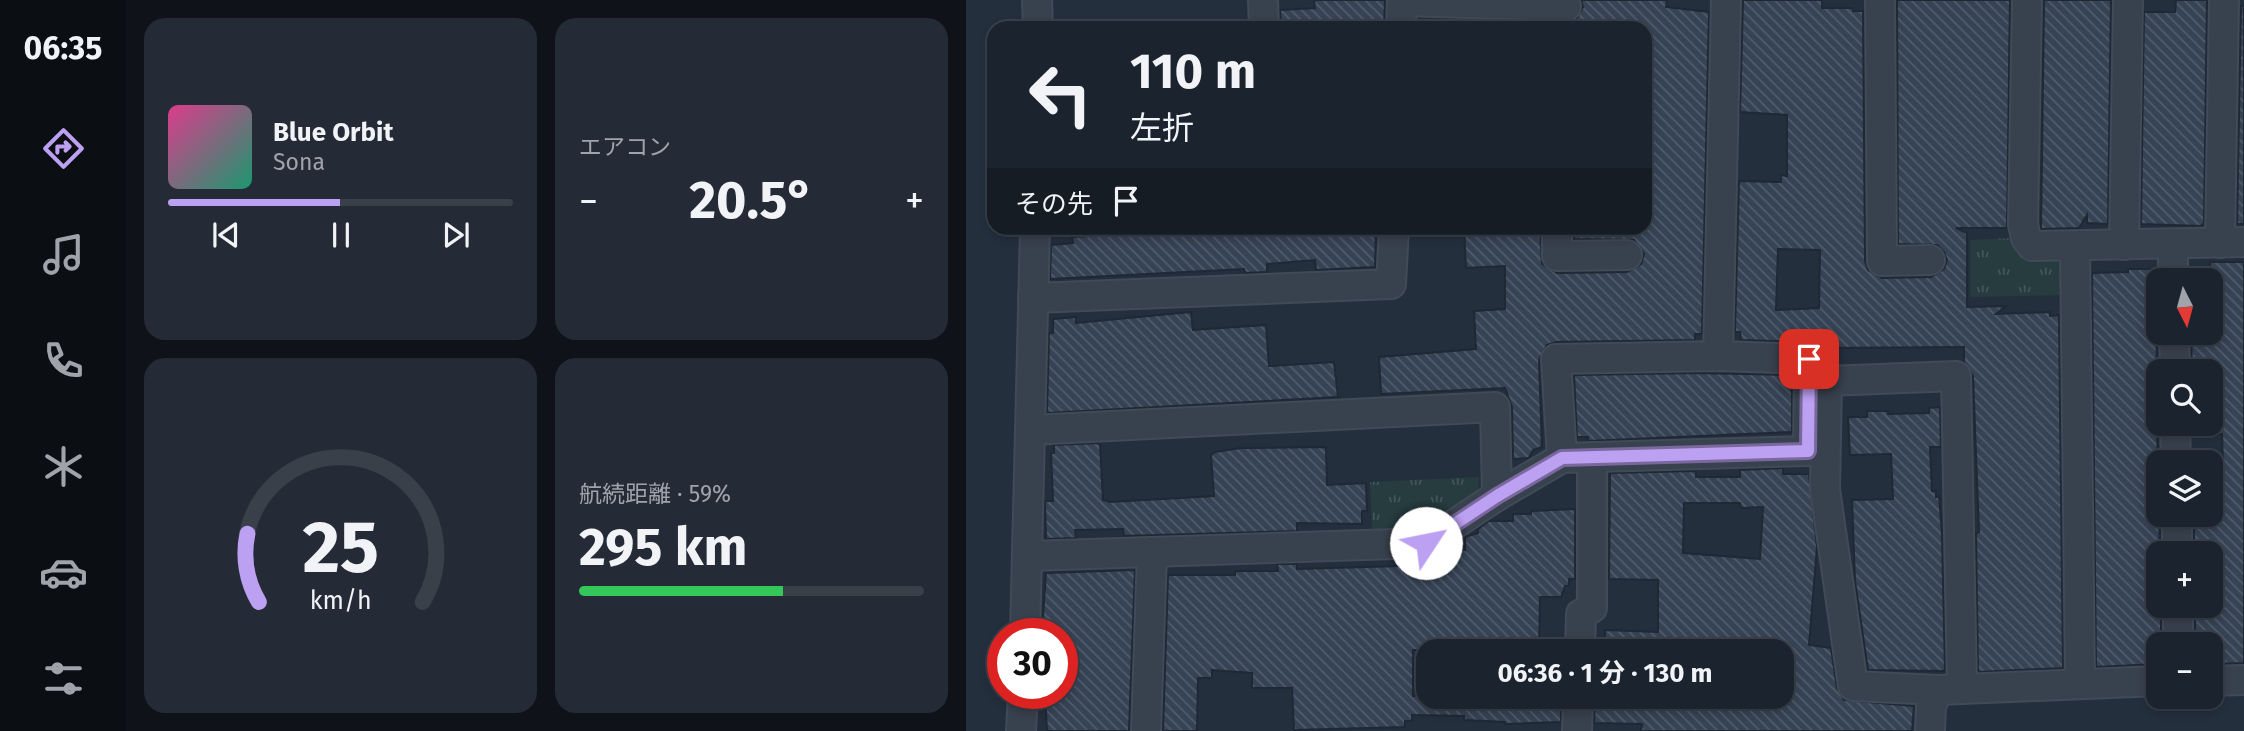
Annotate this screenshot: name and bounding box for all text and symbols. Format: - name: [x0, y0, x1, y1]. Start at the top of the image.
- text: 06:35: [24, 29, 102, 67]
- text: 110 m: [1130, 42, 1256, 101]
- icon: left: [1015, 49, 1106, 140]
- text: 左折: [1130, 109, 1194, 147]
- text: Blue Orbit: [273, 117, 393, 148]
- icon: directions: [39, 124, 88, 173]
- text: エアコン: [579, 133, 671, 161]
- text: Sona: [273, 148, 325, 176]
- text: 20.5°: [689, 169, 814, 232]
- text: −: [579, 178, 598, 224]
- text: +: [905, 178, 924, 224]
- icon: arrive: [1107, 182, 1145, 220]
- text: その先: [1015, 189, 1093, 220]
- icon: previous: [207, 216, 245, 254]
- icon: pause: [322, 216, 360, 254]
- icon: next: [437, 216, 475, 254]
- icon: music: [39, 230, 88, 279]
- north arrow: [2146, 268, 2222, 345]
- map controls: [2146, 268, 2223, 709]
- pin: [1779, 329, 1839, 389]
- icon: phone: [39, 336, 88, 385]
- icon: arrive: [1790, 340, 1828, 378]
- button: search: [2146, 359, 2223, 436]
- icon: climate: [39, 442, 88, 491]
- button: layers: [2146, 450, 2223, 527]
- text: 航続距離 · 59%: [579, 480, 731, 508]
- text: 25: [302, 504, 379, 591]
- position arrow: [1389, 506, 1463, 580]
- text: 295 km: [579, 516, 747, 579]
- button: +: [2146, 541, 2223, 618]
- icon: car: [39, 548, 88, 597]
- text: km/h: [310, 585, 371, 615]
- speed limit sign: 30: [987, 618, 1078, 709]
- button: −: [2146, 632, 2223, 709]
- icon: filters: [39, 654, 88, 703]
- text: 06:36 · 1 分 · 130 m: [1498, 658, 1713, 689]

